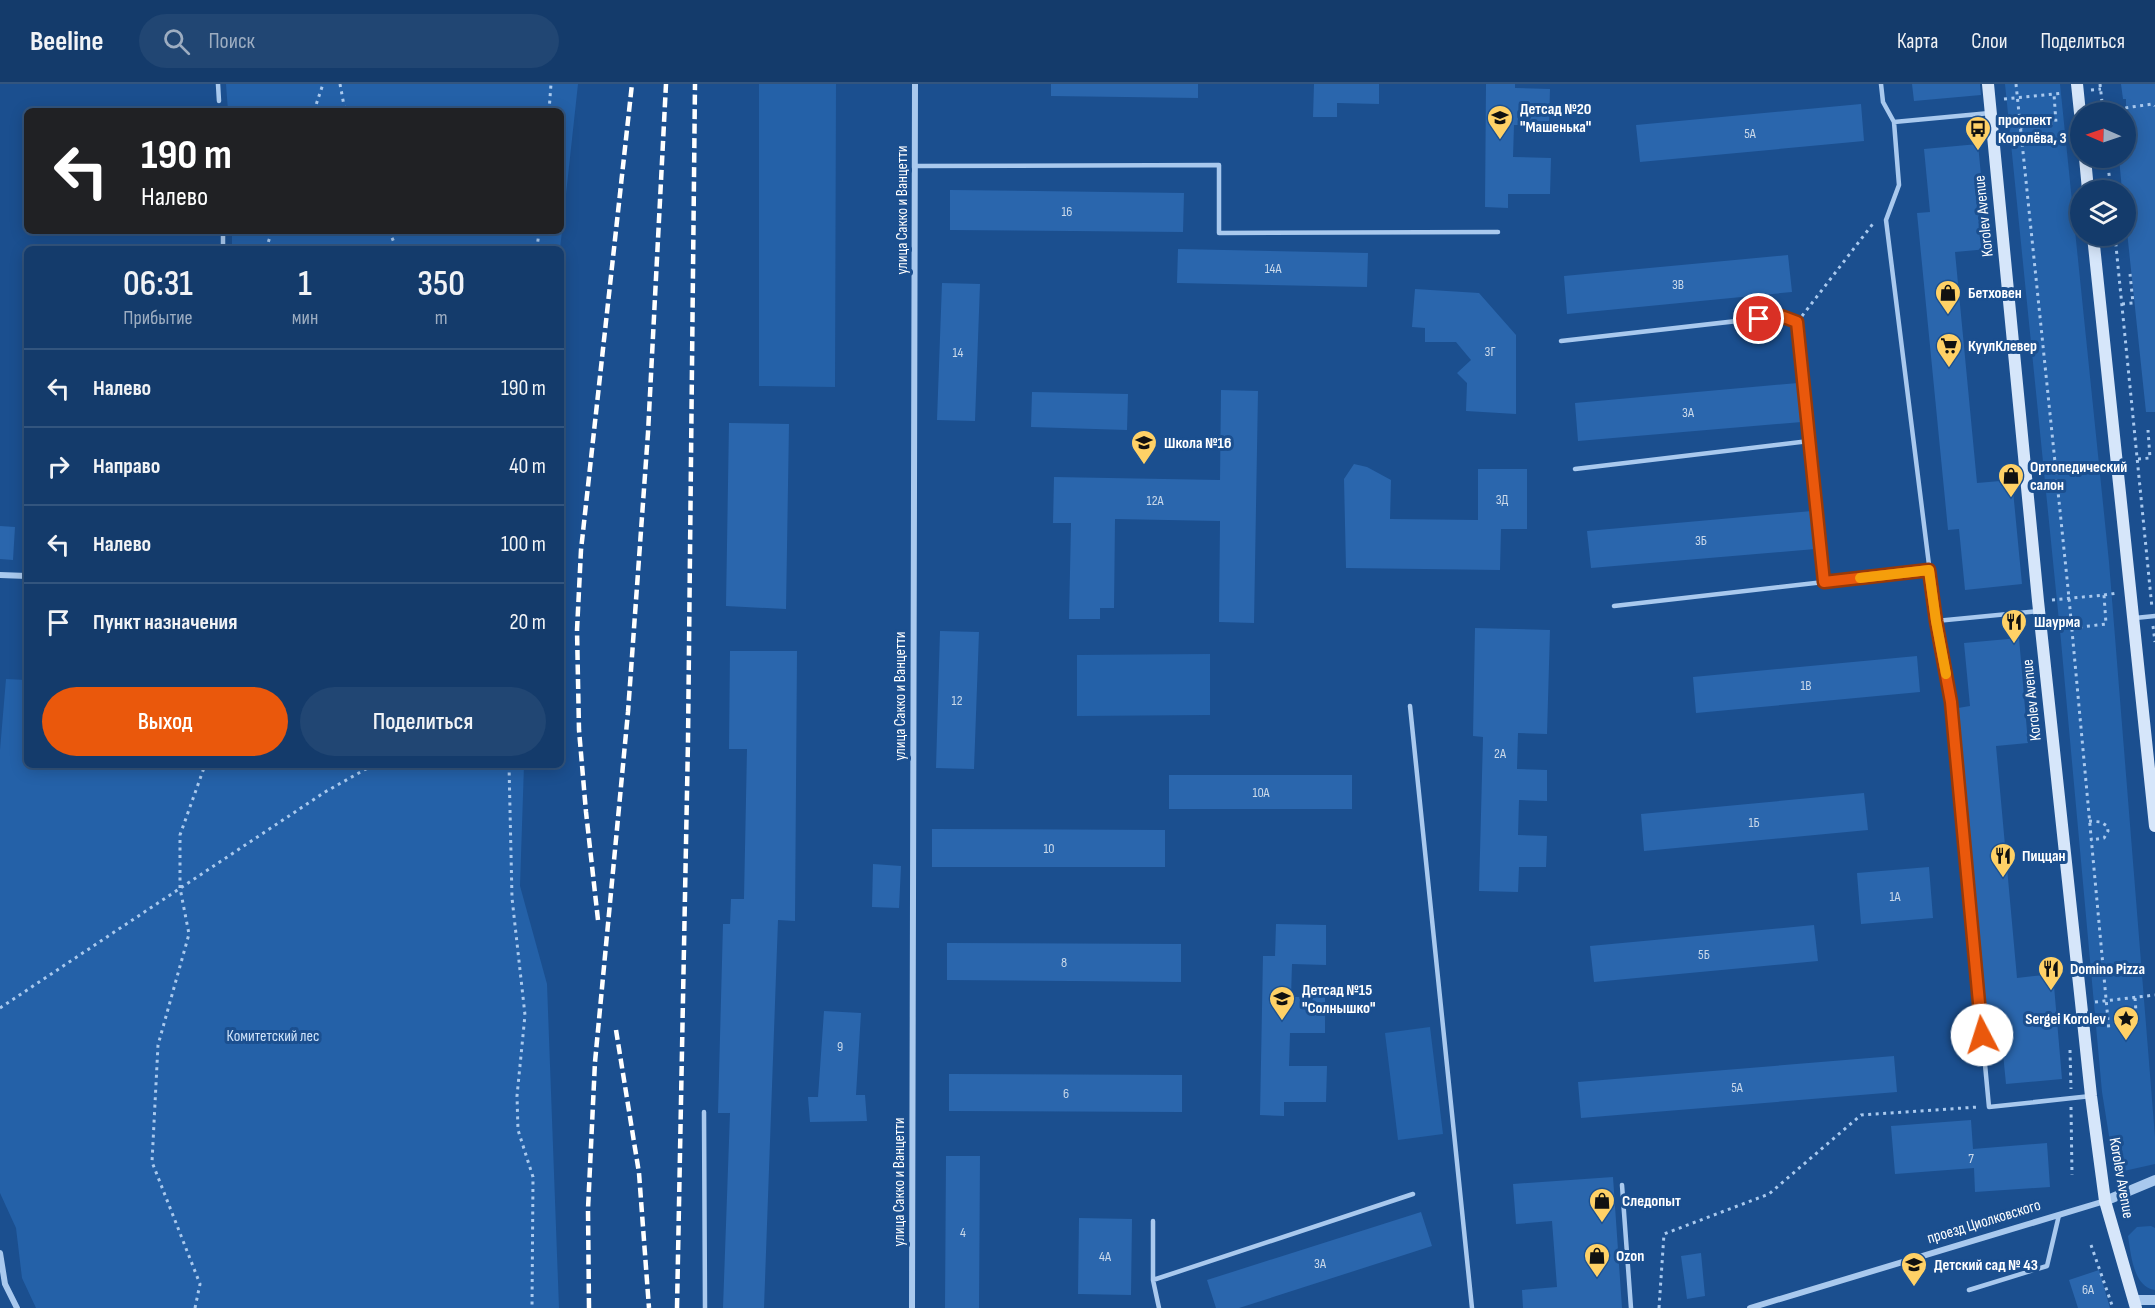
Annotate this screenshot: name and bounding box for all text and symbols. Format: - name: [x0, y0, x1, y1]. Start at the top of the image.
- search box: [139, 14, 559, 68]
- text: Beeline: [30, 25, 103, 58]
- icon: search: [160, 25, 193, 58]
- text: Поиск: [208, 28, 255, 55]
- text: Карта: [1897, 29, 1938, 54]
- text: Слои: [1971, 29, 2007, 54]
- text: Поделиться: [2040, 29, 2125, 54]
- place label: Детсад №20 "Машенька": [1520, 100, 1591, 137]
- north arrow: [2070, 102, 2136, 168]
- map controls: [2070, 102, 2136, 246]
- school or university icon: Детсад №20 "Машенька": [1485, 103, 1515, 141]
- place label: проспект Королёва, 3: [1998, 111, 2067, 148]
- bus stop icon: проспект Королёва, 3: [1963, 114, 1993, 152]
- house number: 5А: [1744, 125, 1757, 142]
- text: 190 m: [141, 130, 232, 181]
- icon: left: [42, 132, 120, 210]
- street label: улица Сакко и Ванцетти: [893, 146, 912, 274]
- street label: Korolev Avenue: [1970, 174, 1998, 258]
- button: layers: [2070, 180, 2136, 246]
- text: Налево: [141, 181, 208, 213]
- house number: 16: [1061, 203, 1073, 220]
- house number: 14А: [1265, 260, 1282, 277]
- text: 06:31: [123, 263, 193, 306]
- text: 1: [298, 263, 312, 306]
- text: 350: [417, 263, 465, 306]
- house number: 3В: [1672, 276, 1684, 293]
- shop icon: Бетховен: [1933, 278, 1963, 316]
- place label: Бетховен: [1968, 284, 2022, 303]
- pin: [1733, 293, 1784, 344]
- icon: arrive: [1742, 302, 1775, 335]
- text: Прибытие: [123, 306, 193, 330]
- text: мин: [292, 306, 318, 330]
- text: m: [435, 306, 448, 330]
- supermarket icon: КуулКлевер: [1934, 331, 1964, 369]
- place label: КуулКлевер: [1968, 337, 2037, 356]
- house number: 3Г: [1485, 343, 1495, 360]
- house number: 14: [953, 344, 964, 361]
- icon: left: [42, 372, 75, 405]
- text: Налево: [93, 375, 151, 402]
- text: 190 m: [501, 375, 546, 402]
- house number: 3А: [1682, 404, 1695, 421]
- school or university icon: Школа №16: [1129, 428, 1159, 466]
- place label: Школа №16: [1164, 434, 1231, 453]
- icon: right: [42, 450, 75, 483]
- text: Направо: [93, 453, 160, 480]
- text: 40 m: [509, 453, 546, 480]
- place label: Ортопедический салон: [2030, 458, 2127, 495]
- shop icon: Ортопедический салон: [1996, 461, 2026, 499]
- house number: 3Д: [1496, 491, 1509, 508]
- house number: 12А: [1147, 492, 1164, 509]
- icon: left: [42, 528, 75, 561]
- text: Налево: [93, 531, 151, 558]
- text: 100 m: [501, 531, 546, 558]
- house number: 3Б: [1695, 532, 1707, 549]
- icon: arrive: [42, 606, 75, 639]
- restaurant icon: Шаурма: [1999, 607, 2029, 645]
- text: Пункт назначения: [93, 609, 237, 636]
- text: 20 m: [510, 609, 546, 636]
- place label: Шаурма: [2034, 613, 2080, 632]
- street label: улица Сакко и Ванцетти: [891, 632, 910, 760]
- street label: Korolev Avenue: [2018, 658, 2046, 742]
- house number: 1В: [1800, 677, 1812, 694]
- button: Выход: [42, 687, 288, 756]
- button: Поделиться: [300, 687, 546, 756]
- house number: 12: [952, 692, 963, 709]
- house number: 2А: [1494, 745, 1507, 762]
- house number: 10А: [1252, 784, 1271, 801]
- house number: 1Б: [1748, 814, 1760, 831]
- house number: 10: [1043, 840, 1055, 857]
- restaurant icon: Пиццан: [1988, 841, 2018, 879]
- place label: Пиццан: [2022, 847, 2066, 866]
- house number: 1А: [1889, 888, 1902, 905]
- house number: 5Б: [1698, 946, 1710, 963]
- house number: 8: [1061, 954, 1067, 971]
- restaurant icon: Domino Pizza: [2036, 954, 2066, 992]
- place label: Domino Pizza: [2070, 960, 2145, 979]
- place label: Детсад №15 "Солнышко": [1302, 981, 1375, 1018]
- school or university icon: Детсад №15 "Солнышко": [1267, 984, 1297, 1022]
- position arrow: [1950, 1003, 2014, 1067]
- place icon: Sergei Korolev: [2111, 1004, 2141, 1042]
- place label: Sergei Korolev: [2025, 1010, 2106, 1029]
- park label: Комитетский лес: [227, 1027, 319, 1046]
- house number: 9: [837, 1038, 843, 1055]
- house number: 5А: [1731, 1079, 1744, 1096]
- house number: 6: [1063, 1085, 1069, 1102]
- street label: улица Сакко и Ванцетти: [890, 1118, 909, 1246]
- street label: Korolev Avenue: [2105, 1136, 2137, 1220]
- house number: 7: [1968, 1150, 1974, 1167]
- shop icon: Следопыт: [1587, 1186, 1617, 1224]
- place label: Следопыт: [1622, 1192, 1681, 1211]
- street label: проезд Циолковского: [1925, 1196, 2043, 1248]
- house number: 4: [960, 1224, 966, 1241]
- shop icon: Ozon: [1582, 1241, 1612, 1279]
- place label: Ozon: [1616, 1247, 1644, 1266]
- house number: 4А: [1099, 1248, 1112, 1265]
- school or university icon: Детский сад № 43: [1899, 1250, 1929, 1288]
- house number: 3А: [1314, 1255, 1327, 1272]
- place label: Детский сад № 43: [1934, 1256, 2038, 1275]
- house number: 6А: [2082, 1281, 2095, 1298]

